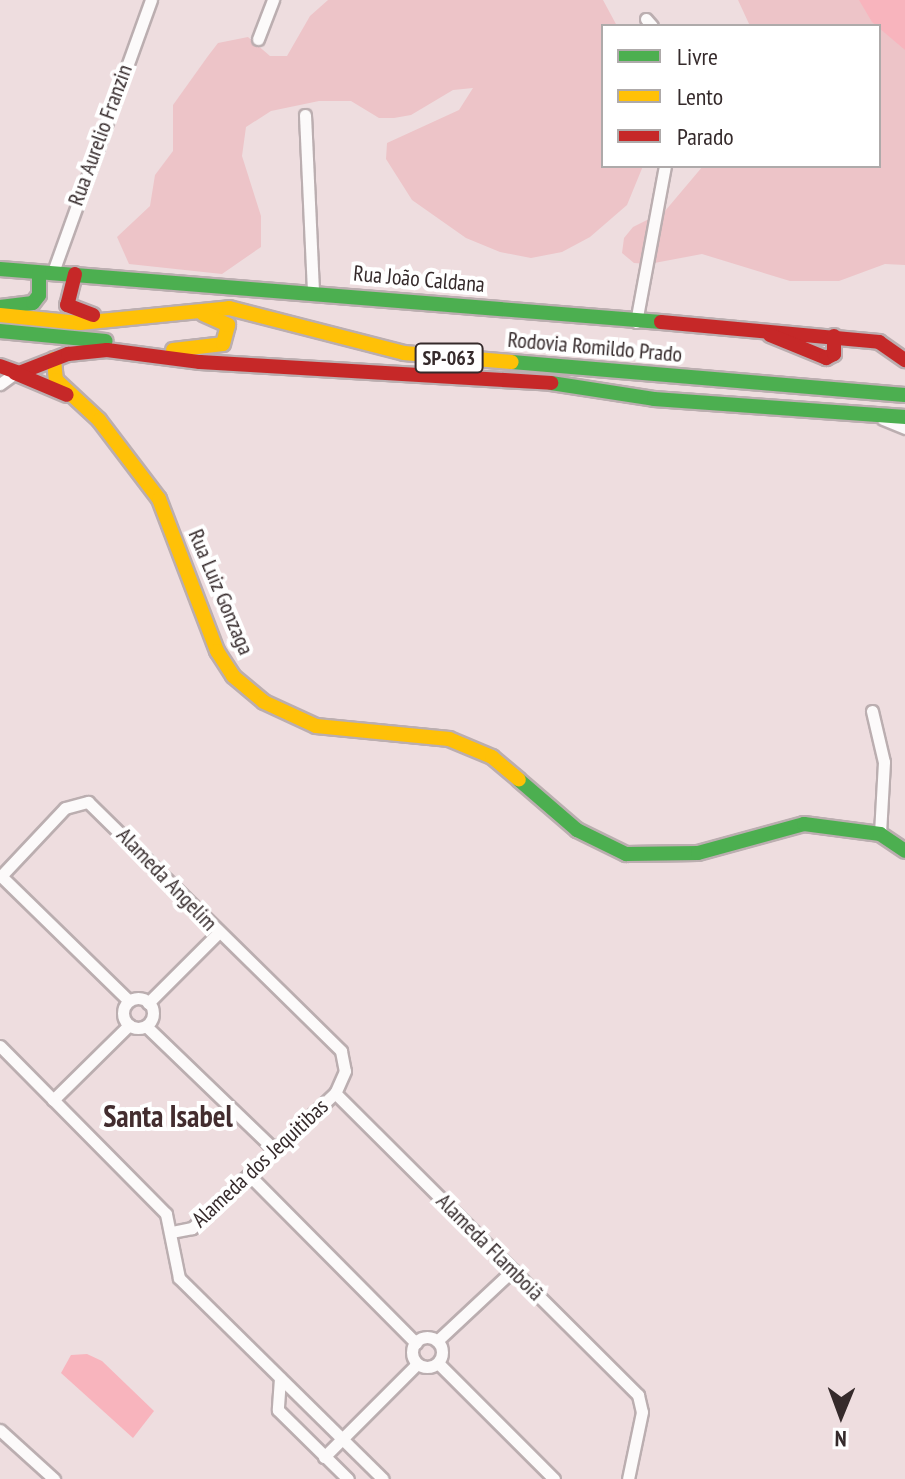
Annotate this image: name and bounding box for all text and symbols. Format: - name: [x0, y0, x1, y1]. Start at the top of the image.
- legend: [601, 24, 881, 168]
- text: Livre: [677, 41, 718, 72]
- street label: Rua Aurelio Franzin: [62, 61, 138, 209]
- text: Lento: [677, 81, 723, 112]
- text: Parado: [677, 121, 734, 152]
- street label: Rua João Caldana: [352, 260, 486, 298]
- street label: Rodovia Romildo Prado: [507, 326, 683, 368]
- road number: SP-063: [413, 342, 485, 374]
- street label: Rua Luiz Gonzaga: [183, 525, 259, 659]
- street label: Alameda Angelim: [111, 822, 223, 936]
- street label: Alameda dos Jequitibas: [186, 1093, 334, 1233]
- district label: Santa Isabel: [103, 1098, 233, 1134]
- street label: Alameda Flamboiã: [431, 1188, 549, 1306]
- north arrow: [801, 1375, 881, 1455]
- text: N: [834, 1425, 847, 1453]

